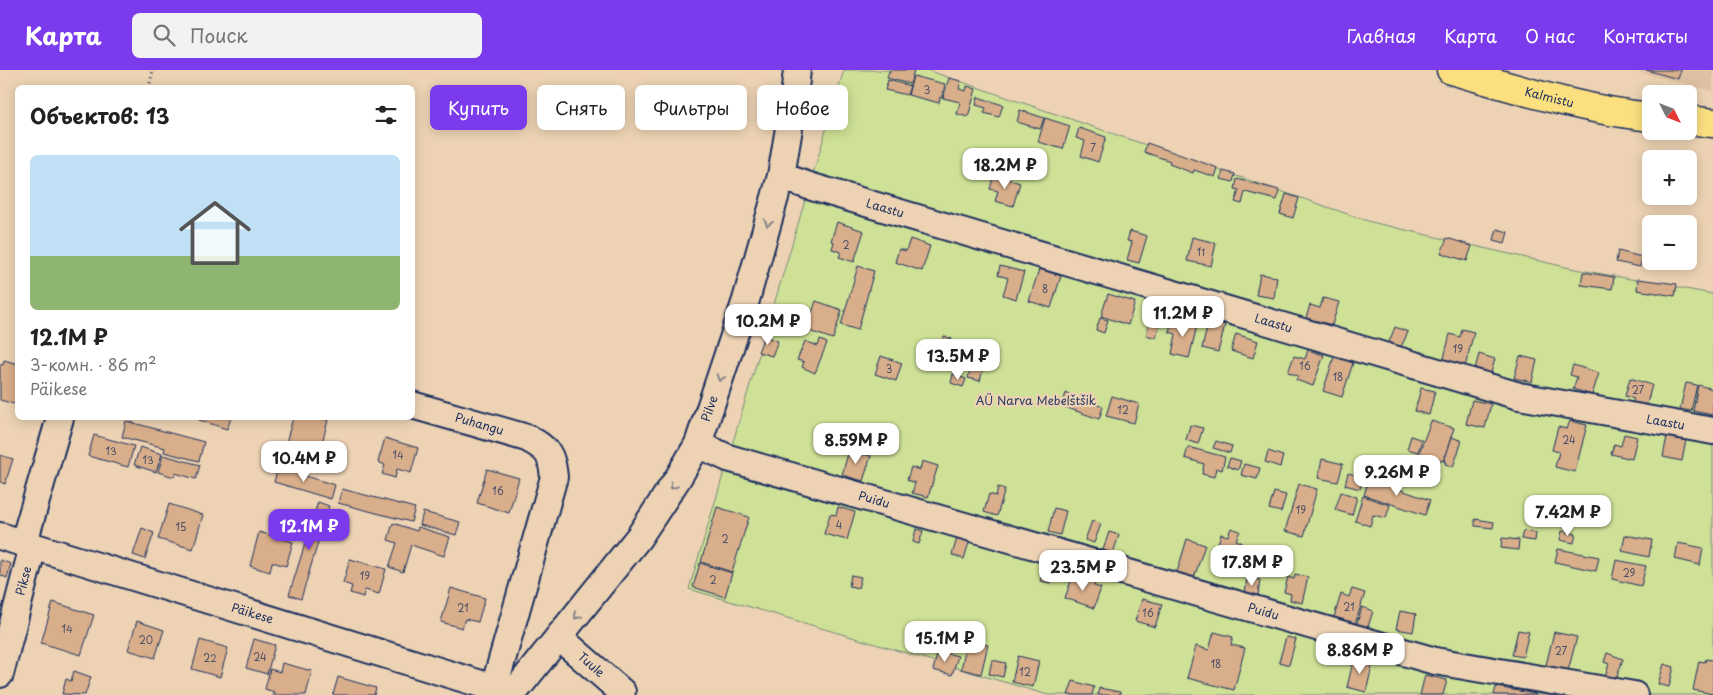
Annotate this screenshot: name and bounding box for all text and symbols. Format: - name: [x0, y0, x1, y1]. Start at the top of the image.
- search box: [132, 13, 482, 58]
- text: Карта: [25, 17, 102, 53]
- icon: search: [150, 21, 178, 49]
- text: Поиск: [190, 21, 248, 49]
- text: Главная: [1347, 22, 1416, 49]
- text: Карта: [1444, 22, 1497, 49]
- text: О нас: [1525, 22, 1575, 49]
- text: Контакты: [1603, 22, 1688, 49]
- house number: 3: [924, 82, 930, 97]
- street label: Kalmistu: [1523, 82, 1576, 111]
- chip: Купить: [430, 85, 527, 130]
- chip: Снять: [537, 85, 625, 130]
- chip: Фильтры: [635, 85, 747, 130]
- chip: Новое: [757, 85, 848, 130]
- north arrow: [1642, 85, 1698, 140]
- map controls: [1642, 85, 1697, 270]
- text: Объектов: 13: [30, 99, 170, 131]
- icon: filters: [372, 101, 400, 129]
- house number: 7: [1090, 140, 1096, 155]
- pin: 18.2M ₽: [959, 148, 1051, 190]
- button: +: [1642, 150, 1697, 205]
- text: 18.2M ₽: [973, 152, 1037, 176]
- icon: home: [170, 188, 260, 278]
- street label: Laastu: [864, 193, 906, 222]
- button: −: [1642, 215, 1697, 270]
- one-way arrow: [763, 218, 774, 227]
- house number: 2: [842, 237, 850, 252]
- house number: 11: [1197, 244, 1205, 259]
- house number: 8: [1042, 281, 1048, 296]
- pin: 11.2M ₽: [1137, 296, 1229, 338]
- text: 11.2M ₽: [1153, 300, 1213, 324]
- pin: 10.2M ₽: [722, 304, 814, 346]
- text: 10.2M ₽: [736, 308, 800, 332]
- street label: Laastu: [1253, 308, 1295, 337]
- text: 12.1M ₽: [30, 320, 108, 352]
- pin: 13.5M ₽: [912, 338, 1004, 381]
- house number: 19: [1453, 341, 1463, 356]
- text: 13.5M ₽: [927, 343, 989, 367]
- text: 3-комн. · 86 m²: [30, 352, 157, 376]
- house number: 16: [1299, 358, 1311, 373]
- house number: 3: [886, 361, 892, 376]
- house number: 18: [1333, 369, 1343, 384]
- one-way arrow: [716, 373, 726, 382]
- text: Päikese: [30, 376, 87, 400]
- house number: 27: [1632, 382, 1645, 397]
- park label: AÜ Narva Mebelštšik: [976, 391, 1096, 409]
- street label: Pilve: [696, 392, 722, 424]
- house number: 12: [1117, 402, 1129, 417]
- street label: Puhangu: [453, 408, 506, 439]
- street label: Laastu: [1645, 409, 1686, 434]
- pin: 8.59M ₽: [810, 422, 902, 465]
- text: 8.59M ₽: [824, 427, 888, 451]
- house number: 24: [1562, 432, 1576, 447]
- pin: 10.4M ₽: [258, 440, 350, 483]
- house number: 13: [105, 443, 117, 458]
- text: 10.4M ₽: [272, 445, 336, 469]
- house number: 14: [392, 447, 404, 462]
- house number: 13: [142, 452, 154, 467]
- pin: 9.26M ₽: [1351, 454, 1443, 497]
- text: 9.26M ₽: [1365, 459, 1429, 483]
- one-way arrow: [670, 480, 679, 489]
- house number: 16: [492, 483, 504, 498]
- street label: Puidu: [857, 486, 892, 512]
- pin: 7.42M ₽: [1522, 494, 1614, 537]
- text: 7.42M ₽: [1535, 499, 1601, 523]
- house number: 19: [1296, 502, 1306, 517]
- pin: 12.1M ₽: [263, 508, 355, 551]
- text: 12.1M ₽: [279, 513, 339, 537]
- house number: 4: [836, 517, 843, 532]
- house number: 15: [176, 519, 186, 534]
- house number: 2: [721, 531, 729, 546]
- pin: 17.8M ₽: [1206, 544, 1298, 587]
- text: 17.8M ₽: [1221, 549, 1283, 573]
- pin: 23.5M ₽: [1037, 550, 1129, 592]
- text: 23.5M ₽: [1050, 554, 1116, 578]
- street label: Pikse: [11, 564, 35, 598]
- house number: 29: [1623, 565, 1636, 580]
- house number: 19: [360, 568, 370, 583]
- house number: 2: [709, 572, 717, 587]
- street label: Päikese: [229, 598, 276, 628]
- street label: Puidu: [1246, 598, 1281, 624]
- house number: 21: [1343, 599, 1355, 614]
- house number: 21: [457, 600, 469, 615]
- house number: 16: [1142, 605, 1154, 620]
- one-way arrow: [574, 610, 582, 619]
- pin: 15.1M ₽: [899, 620, 991, 663]
- house number: 14: [61, 621, 73, 636]
- text: 15.1M ₽: [916, 625, 975, 649]
- house number: 20: [139, 632, 153, 647]
- pin: 8.86M ₽: [1314, 632, 1406, 675]
- text: 8.86M ₽: [1327, 637, 1393, 661]
- house number: 27: [1555, 643, 1568, 658]
- street label: Tuule: [574, 648, 609, 681]
- house number: 24: [253, 649, 267, 664]
- house number: 22: [203, 650, 217, 665]
- house number: 18: [1211, 656, 1221, 671]
- house number: 12: [1019, 664, 1031, 679]

